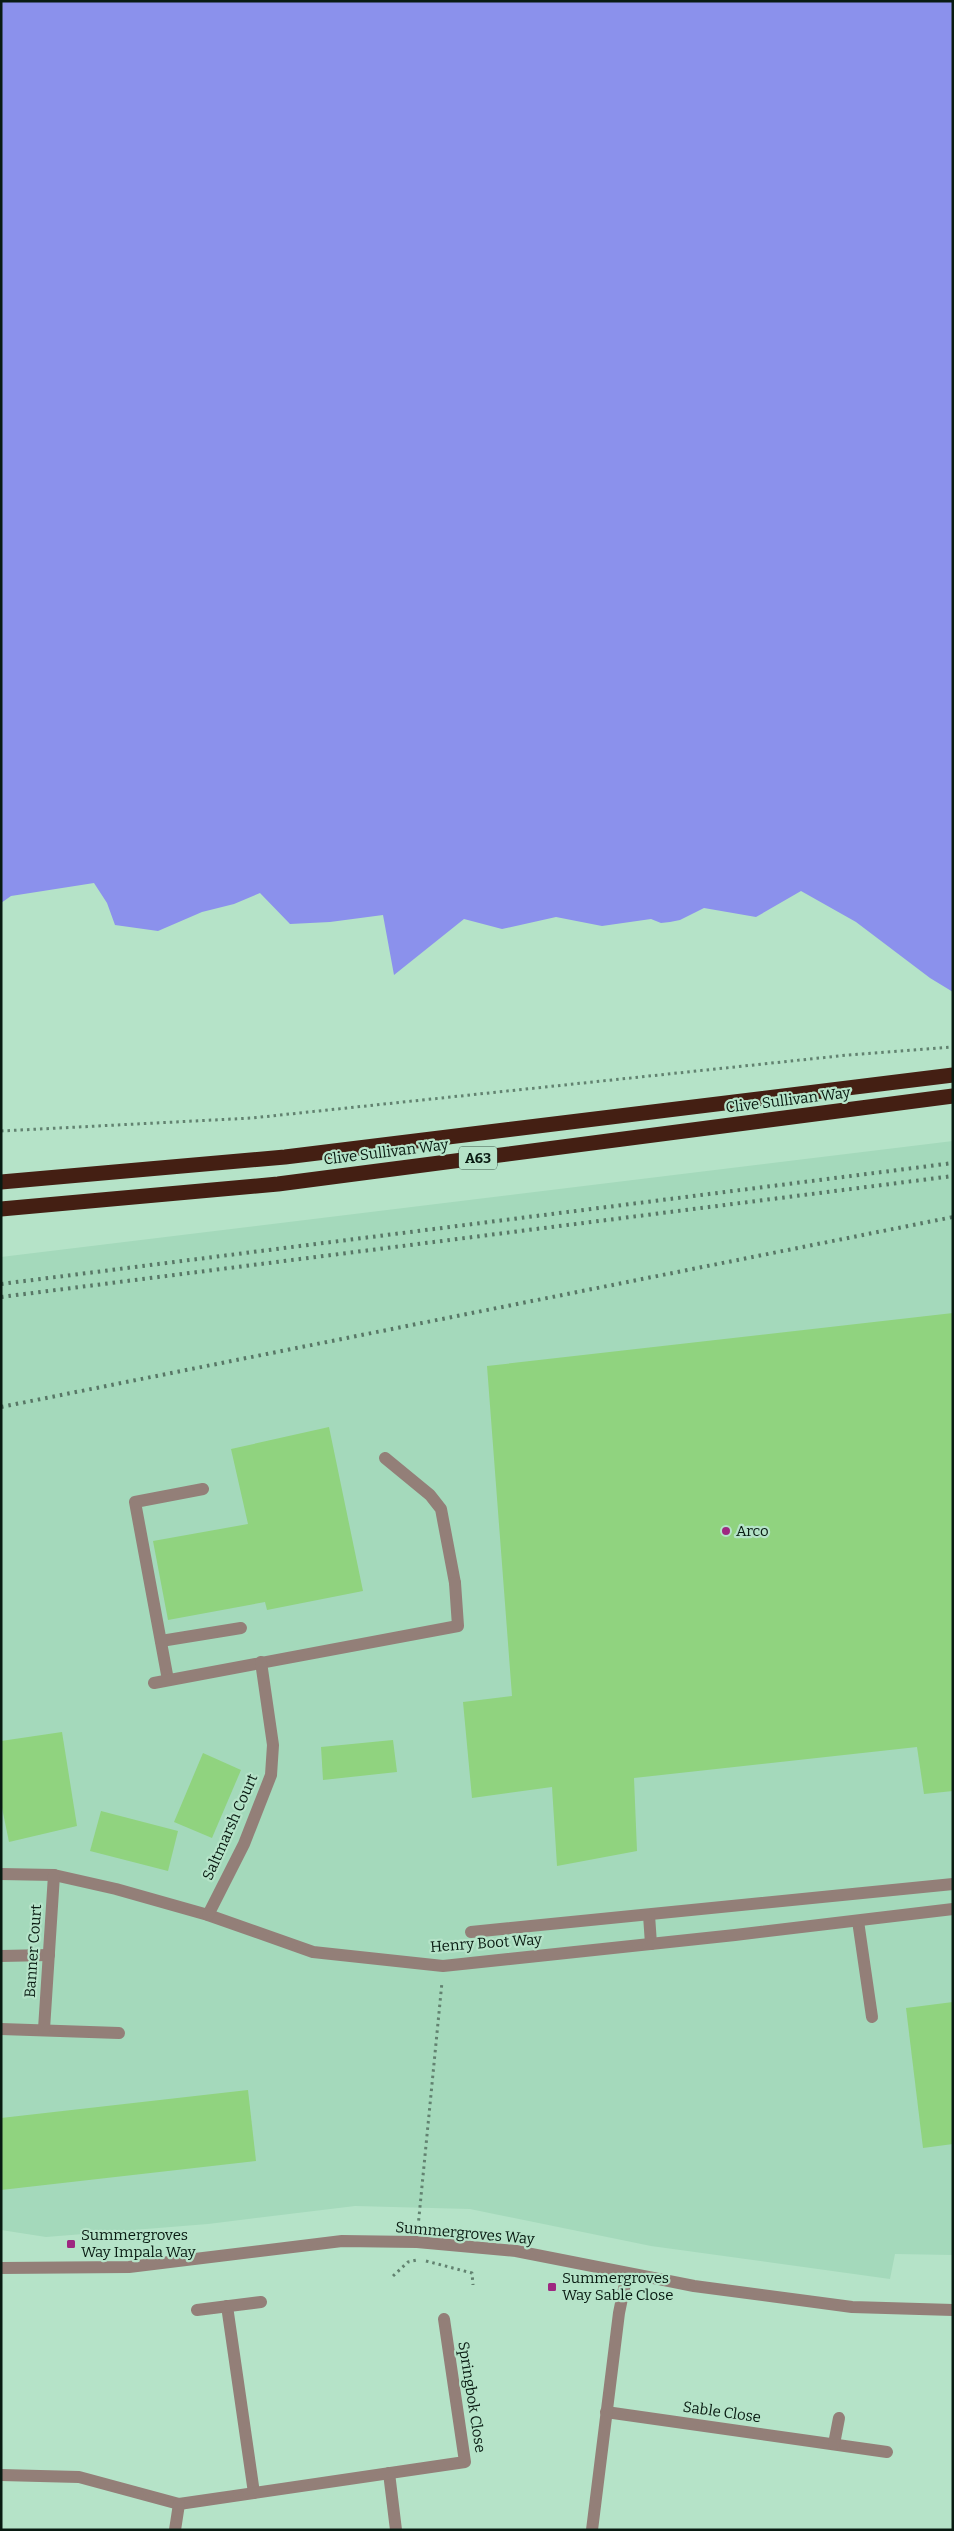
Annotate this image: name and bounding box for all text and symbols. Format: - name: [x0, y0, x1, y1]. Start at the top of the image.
- street label: Clive Sullivan Way: [725, 1083, 851, 1117]
- street label: Clive Sullivan Way: [323, 1135, 449, 1169]
- road number: A63: [459, 1146, 497, 1170]
- place label: Arco: [736, 1522, 769, 1540]
- marker: Arco: [720, 1525, 732, 1537]
- street label: Saltmarsh Court: [199, 1771, 262, 1883]
- street label: Banner Court: [21, 1903, 45, 1998]
- street label: Henry Boot Way: [429, 1930, 543, 1956]
- street label: Summergroves Way: [395, 2218, 535, 2248]
- place label: Summergroves Way Impala Way: [81, 2226, 196, 2261]
- marker: Summergroves Way Impala Way: [65, 2238, 77, 2250]
- place label: Summergroves Way Sable Close: [562, 2269, 673, 2304]
- marker: Summergroves Way Sable Close: [546, 2281, 558, 2293]
- street label: Springbok Close: [454, 2340, 490, 2454]
- street label: Sable Close: [682, 2398, 762, 2426]

